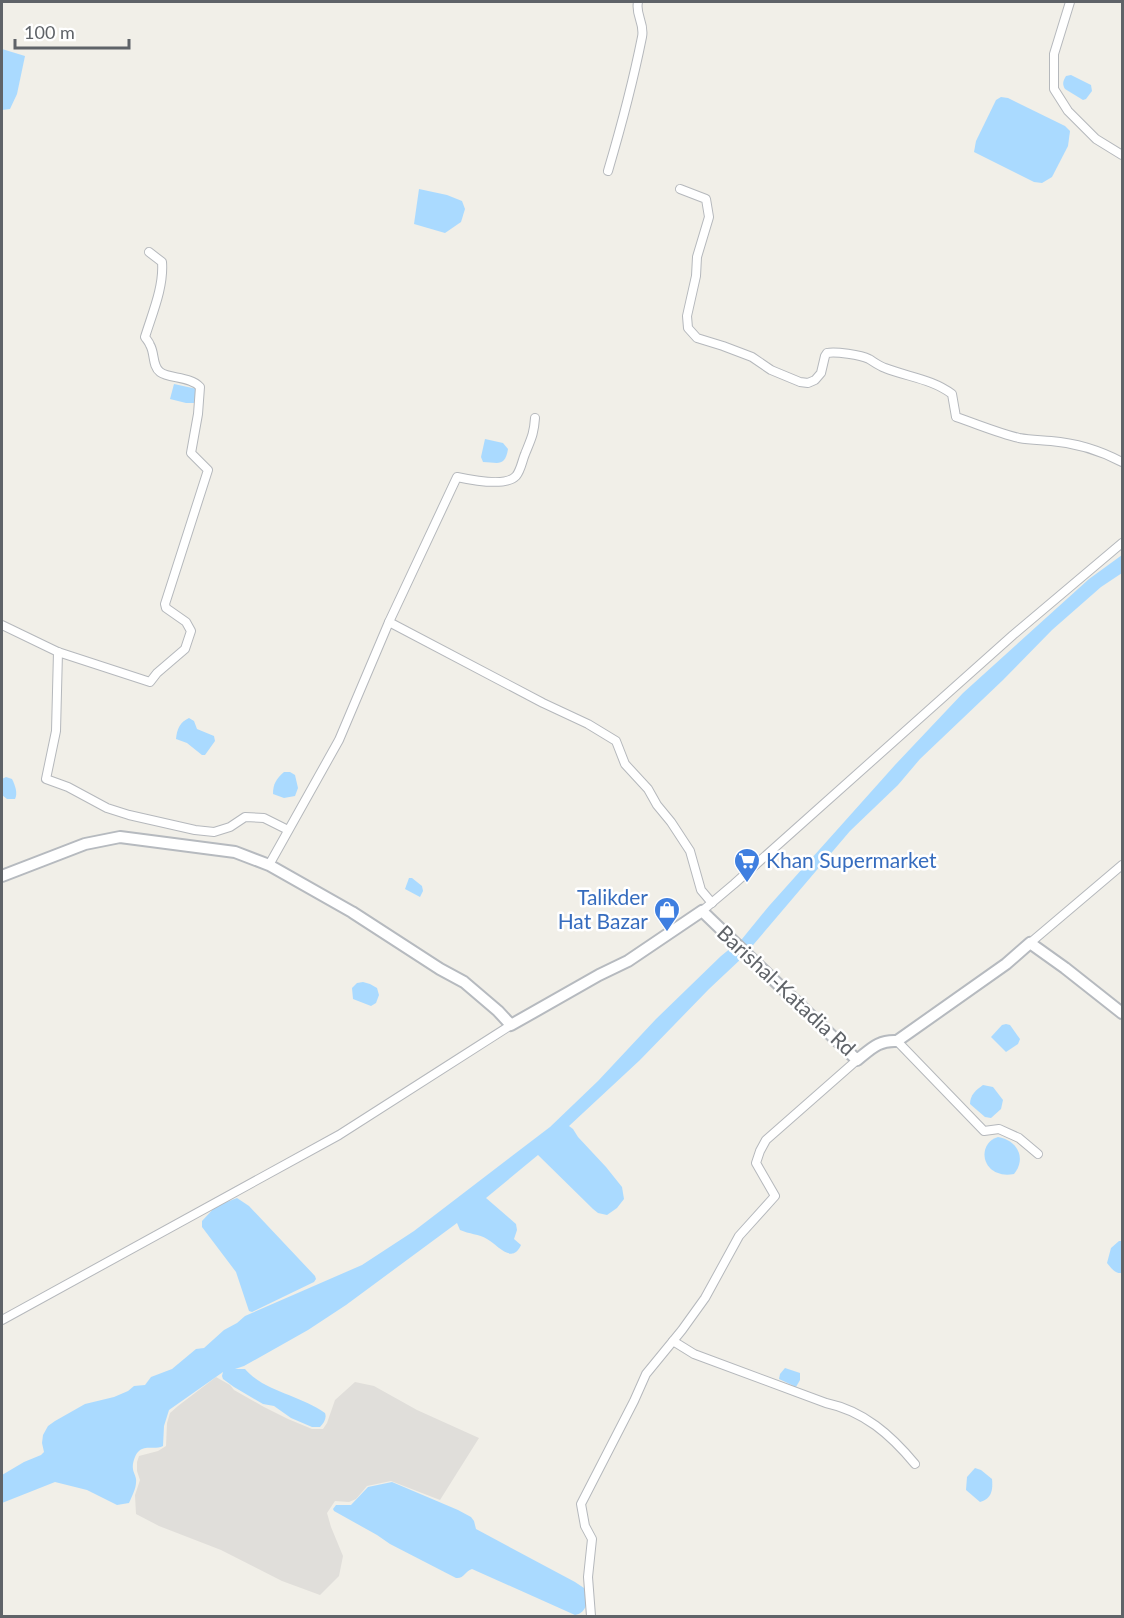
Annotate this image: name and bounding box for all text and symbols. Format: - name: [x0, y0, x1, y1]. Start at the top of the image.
- scale bar: [15, 12, 129, 50]
- text: 100 m: [24, 21, 75, 43]
- supermarket icon: Khan Supermarket: [732, 846, 762, 884]
- place label: Khan Supermarket: [766, 847, 937, 872]
- place label: Talikder Hat Bazar: [558, 884, 648, 933]
- shop icon: Talikder Hat Bazar: [652, 895, 682, 933]
- street label: Barishal-Katadia Rd: [713, 920, 861, 1060]

